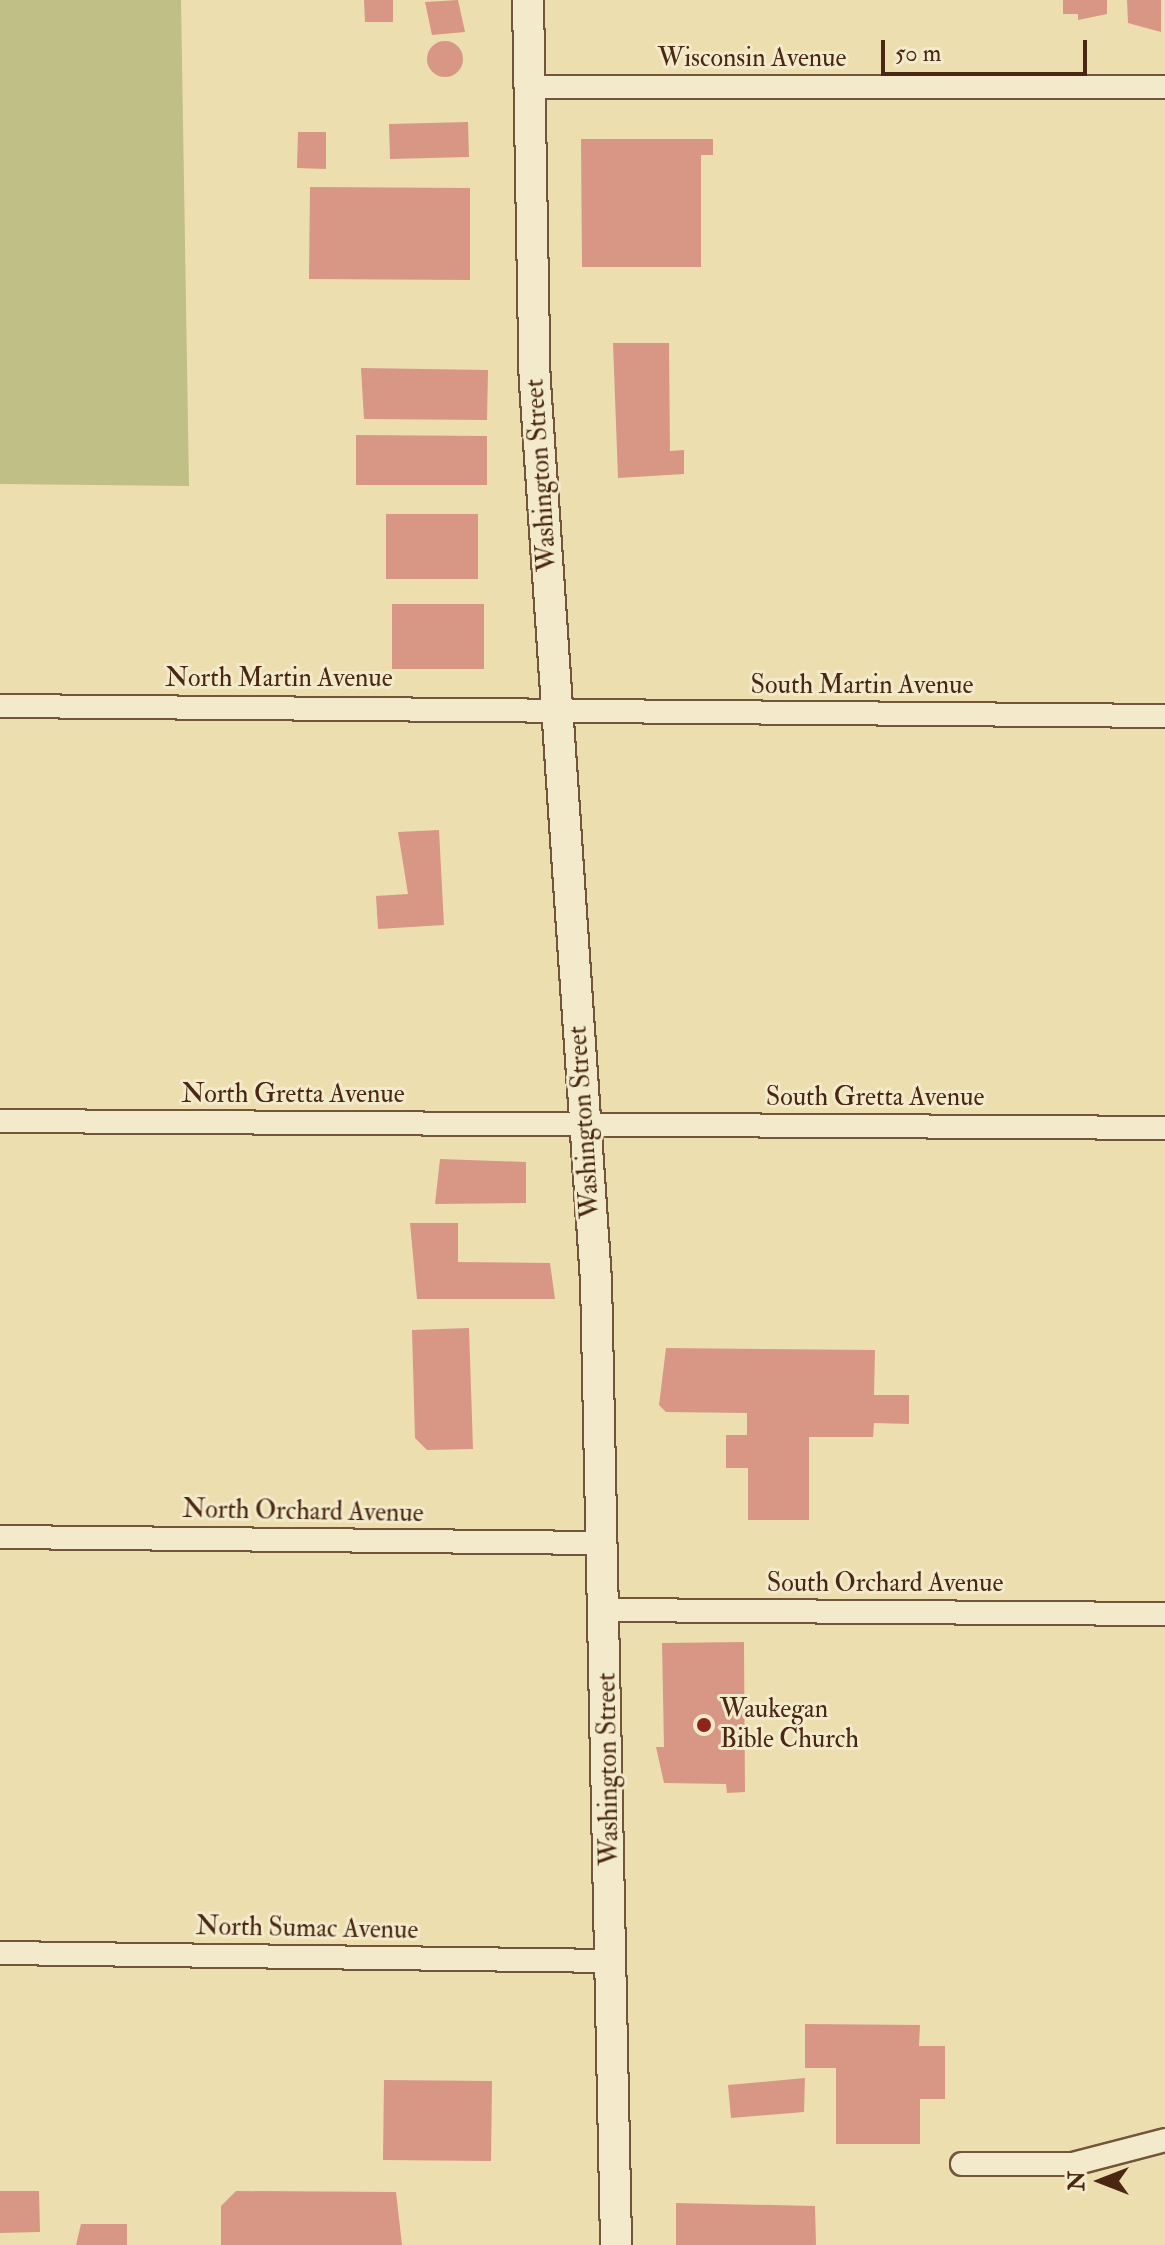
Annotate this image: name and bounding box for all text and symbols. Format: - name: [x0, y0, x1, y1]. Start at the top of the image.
- scale bar: [885, 24, 1091, 74]
- text: 50 m: [895, 38, 941, 69]
- street label: Wisconsin Avenue: [658, 43, 846, 75]
- street label: Washington Street: [520, 378, 564, 572]
- street label: North Martin Avenue: [165, 663, 393, 695]
- street label: South Martin Avenue: [751, 670, 973, 702]
- street label: Washington Street: [563, 1025, 607, 1219]
- street label: North Gretta Avenue: [181, 1079, 405, 1111]
- street label: South Gretta Avenue: [766, 1082, 984, 1114]
- street label: North Orchard Avenue: [182, 1494, 424, 1530]
- street label: South Orchard Avenue: [767, 1568, 1003, 1600]
- street label: Washington Street: [592, 1672, 626, 1866]
- place label: Waukegan Bible Church: [720, 1694, 859, 1756]
- marker: Waukegan Bible Church: [695, 1716, 713, 1734]
- street label: North Sumac Avenue: [196, 1911, 418, 1947]
- north arrow: [1061, 2141, 1141, 2221]
- text: N: [1063, 2171, 1091, 2191]

